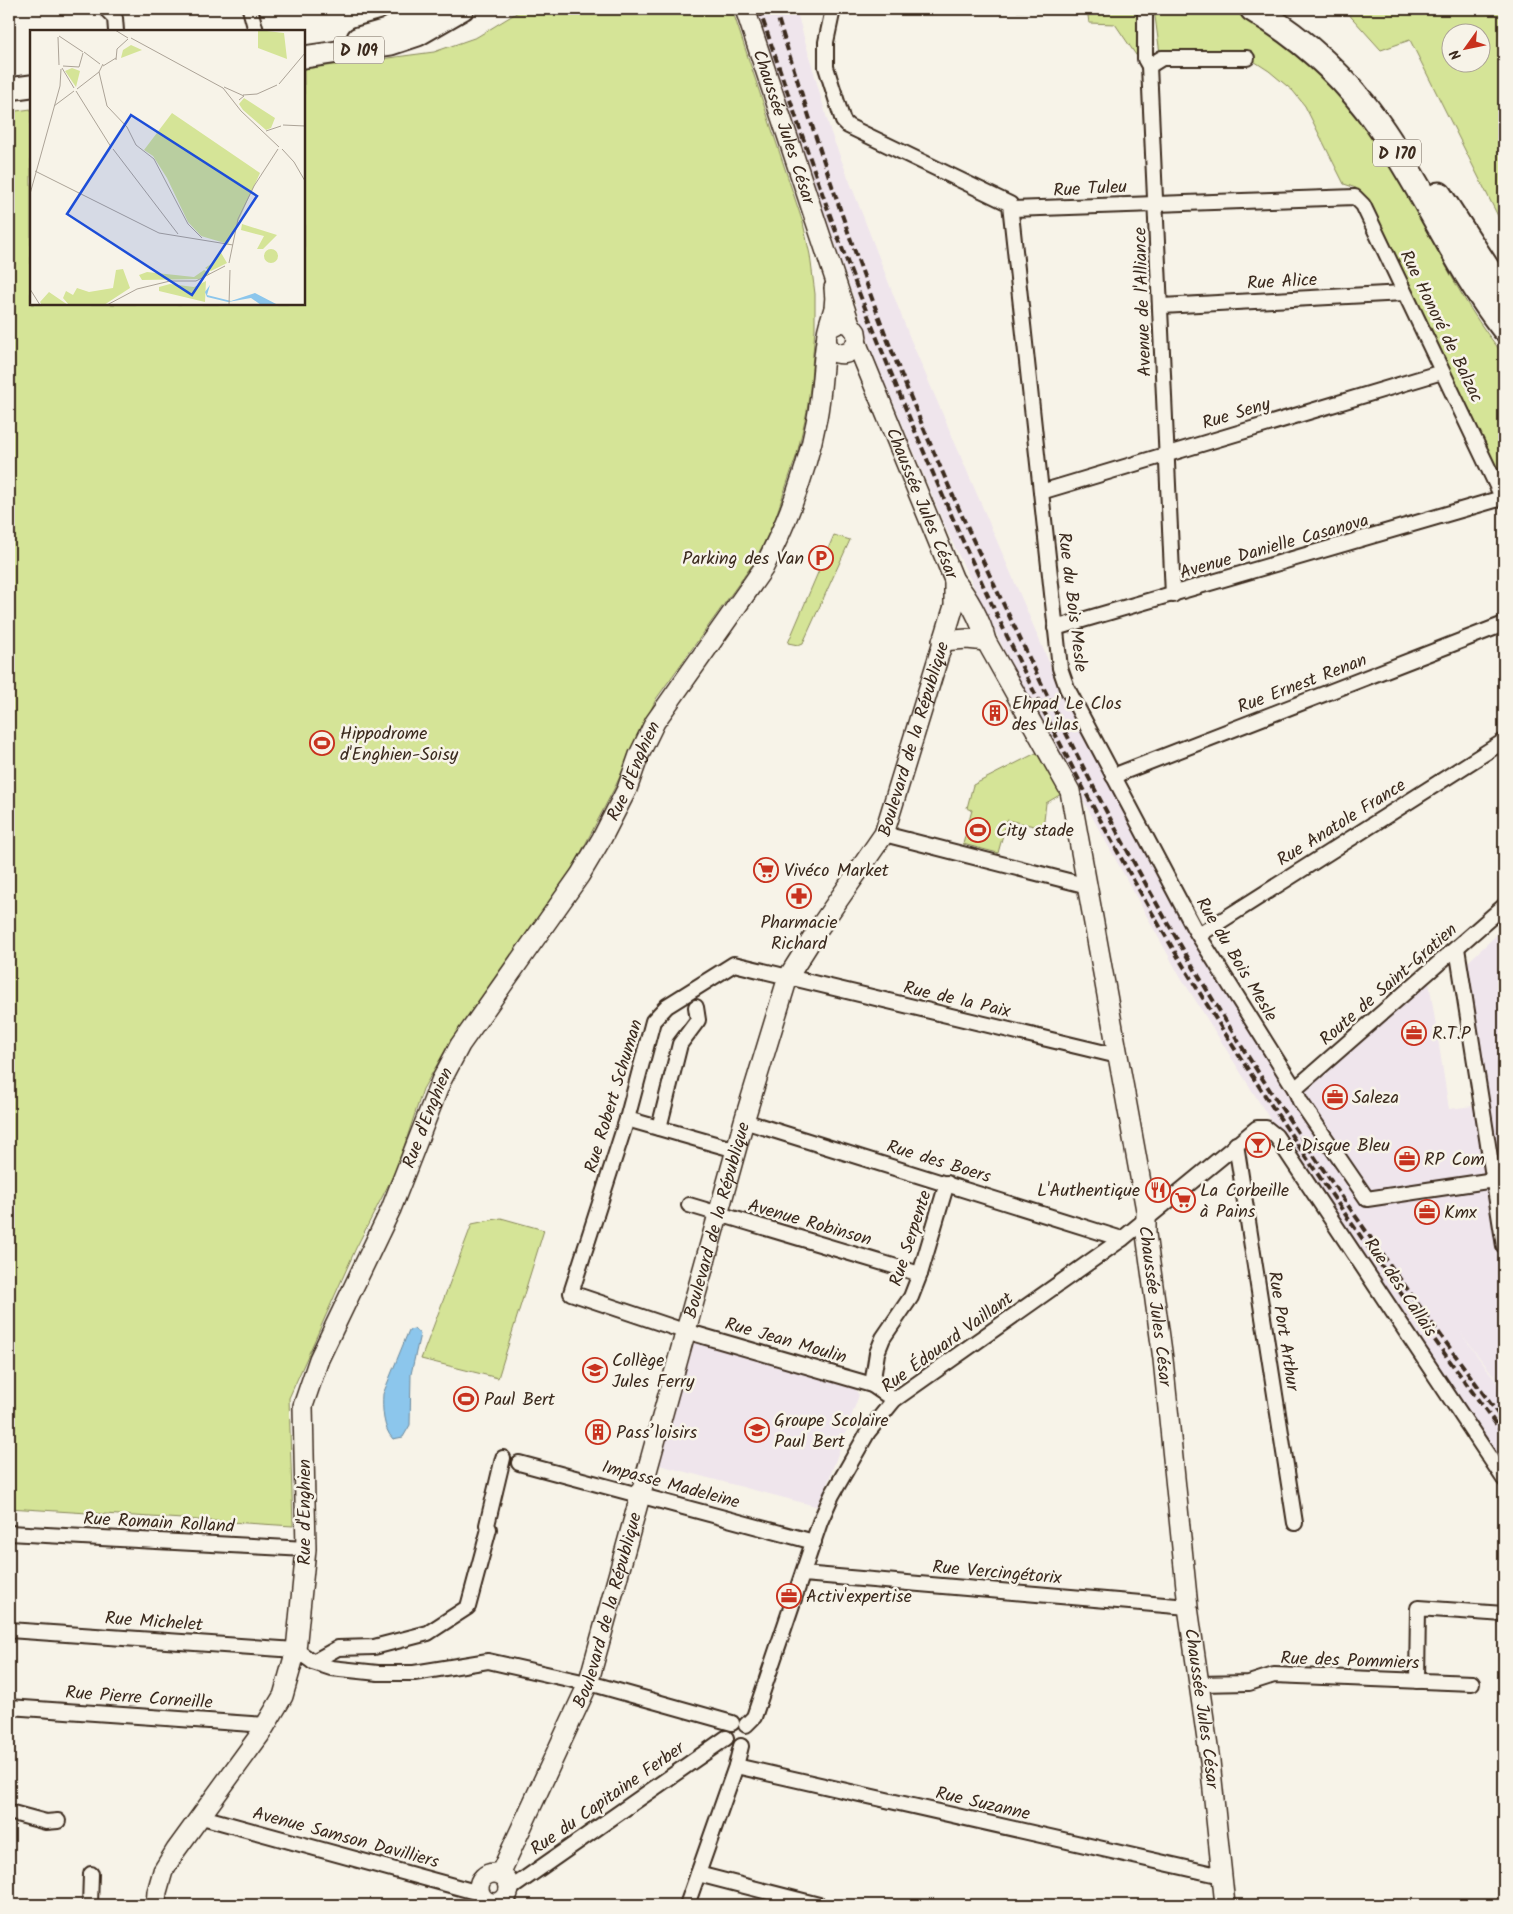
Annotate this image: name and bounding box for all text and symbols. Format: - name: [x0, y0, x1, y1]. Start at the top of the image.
- north arrow: [1440, 22, 1490, 72]
- inset map: [30, 30, 305, 305]
- road number: D 109: [334, 36, 384, 64]
- text: N: [1444, 45, 1468, 64]
- street label: Chaussée Jules César: [744, 46, 822, 209]
- road number: D 170: [1373, 140, 1421, 167]
- street label: Rue Tuleu: [1052, 173, 1128, 206]
- street label: Avenue de l'Alliance: [1126, 227, 1161, 377]
- street label: Rue Honoré de Balzac: [1391, 245, 1490, 408]
- street label: Rue Alice: [1246, 266, 1318, 299]
- street label: Rue Seny: [1199, 390, 1275, 439]
- street label: Chaussée Jules César: [877, 423, 965, 585]
- street label: Avenue Danielle Casanova: [1176, 507, 1372, 588]
- street label: Rue du Bois Mesle: [1049, 531, 1094, 674]
- place label: Parking des Van: [682, 545, 804, 574]
- parking icon: Parking des Van: [808, 545, 834, 571]
- street label: Boulevard de la République: [871, 638, 958, 840]
- street label: Rue Ernest Renan: [1234, 646, 1372, 722]
- place label: Ehpad Le Clos des Lilas: [1012, 690, 1122, 740]
- building icon: Ehpad Le Clos des Lilas: [982, 700, 1008, 726]
- street label: Rue d'Enghien: [600, 717, 669, 827]
- place label: Hippodrome d'Enghien-Soisy: [340, 720, 459, 770]
- sports icon: Hippodrome d'Enghien-Soisy: [309, 730, 335, 756]
- street label: Rue Anatole France: [1271, 772, 1412, 875]
- sports icon: City stade: [965, 817, 991, 843]
- place label: City stade: [996, 817, 1074, 846]
- supermarket icon: Vivéco Market: [753, 857, 779, 883]
- place label: Vivéco Market: [784, 857, 890, 886]
- pharmacy icon: Pharmacie Richard: [786, 883, 812, 909]
- street label: Rue du Bois Mesle: [1187, 892, 1284, 1028]
- place label: Pharmacie Richard: [761, 909, 838, 959]
- street label: Route de Saint-Gratien: [1313, 917, 1465, 1054]
- street label: Rue de la Paix: [900, 974, 1013, 1027]
- street label: Rue Robert Schuman: [577, 1016, 652, 1177]
- office icon: R.T.P: [1401, 1020, 1427, 1046]
- place label: R.T.P: [1432, 1020, 1472, 1049]
- street label: Rue d'Enghien: [395, 1062, 462, 1173]
- office icon: Saleza: [1322, 1084, 1348, 1110]
- place label: Saleza: [1352, 1084, 1399, 1113]
- street label: Boulevard de la République: [677, 1119, 759, 1322]
- bar icon: Le Disque Bleu: [1245, 1132, 1271, 1158]
- place label: Le Disque Bleu: [1276, 1132, 1390, 1161]
- street label: Rue des Boers: [883, 1133, 995, 1192]
- office icon: RP Com: [1394, 1146, 1420, 1172]
- place label: RP Com: [1424, 1146, 1485, 1175]
- place label: L'Authentique: [1037, 1177, 1140, 1206]
- restaurant icon: L'Authentique: [1145, 1177, 1171, 1203]
- place label: La Corbeille à Pains: [1200, 1177, 1289, 1227]
- street label: Rue Serpente: [882, 1187, 941, 1290]
- supermarket icon: La Corbeille à Pains: [1170, 1187, 1196, 1213]
- street label: Avenue Robinson: [744, 1192, 875, 1255]
- office icon: Kmx: [1414, 1199, 1440, 1225]
- place label: Kmx: [1444, 1199, 1477, 1228]
- street label: Chaussée Jules César: [1130, 1226, 1179, 1389]
- street label: Rue des Callais: [1356, 1232, 1444, 1344]
- street label: Rue Port Arthur: [1259, 1269, 1306, 1394]
- street label: Rue Édouard Vaillant: [876, 1285, 1021, 1401]
- street label: Rue Jean Moulin: [721, 1310, 850, 1373]
- place label: Collège Jules Ferry: [612, 1347, 695, 1397]
- school or university icon: Collège Jules Ferry: [582, 1357, 608, 1383]
- sports icon: Paul Bert: [453, 1386, 479, 1412]
- place label: Paul Bert: [484, 1386, 556, 1415]
- place label: Groupe Scolaire Paul Bert: [774, 1407, 889, 1457]
- school or university icon: Groupe Scolaire Paul Bert: [744, 1417, 770, 1443]
- building icon: Pass’loisirs: [585, 1419, 611, 1445]
- place label: Pass’loisirs: [616, 1419, 697, 1448]
- street label: Impasse Madeleine: [598, 1453, 743, 1518]
- street label: Rue d'Enghien: [291, 1459, 320, 1565]
- street label: Rue Romain Rolland: [83, 1505, 236, 1542]
- street label: Boulevard de la République: [566, 1509, 651, 1713]
- street label: Rue Vercingétorix: [931, 1553, 1063, 1594]
- office icon: Activ'expertise: [776, 1583, 802, 1609]
- place label: Activ'expertise: [806, 1583, 912, 1612]
- street label: Rue Michelet: [104, 1605, 205, 1640]
- street label: Chaussée Jules César: [1175, 1627, 1226, 1791]
- street label: Rue des Pommiers: [1280, 1645, 1420, 1678]
- street label: Rue Pierre Corneille: [64, 1679, 214, 1718]
- street label: Rue du Capitaine Ferber: [525, 1734, 692, 1864]
- street label: Rue Suzanne: [932, 1779, 1033, 1829]
- street label: Avenue Samson Davilliers: [249, 1800, 442, 1877]

